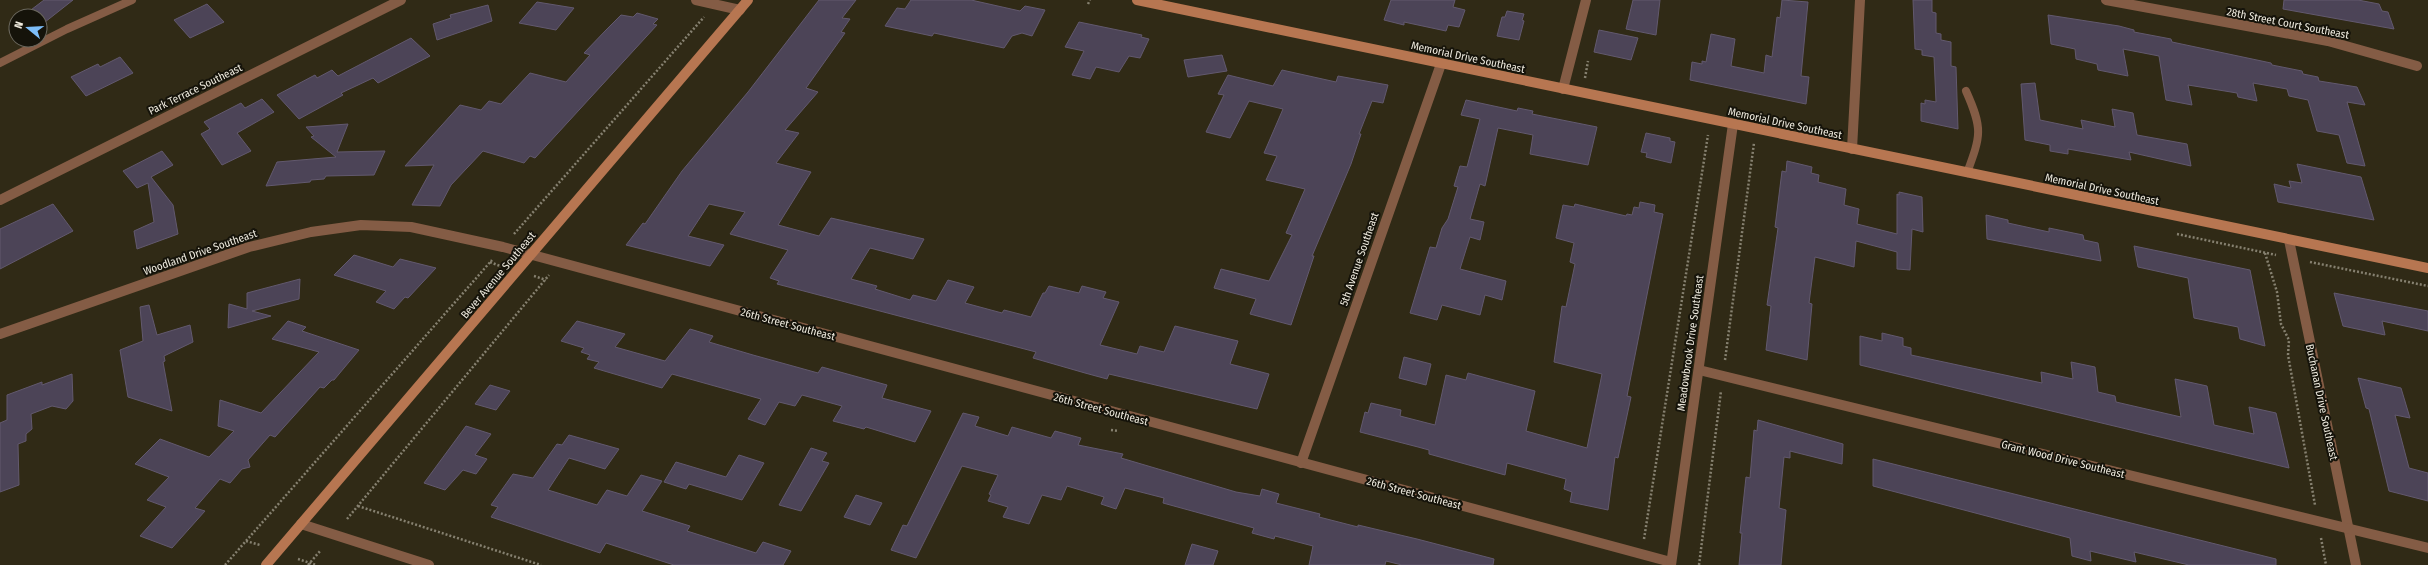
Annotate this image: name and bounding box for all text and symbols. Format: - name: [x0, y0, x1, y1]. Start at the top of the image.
- street label: 28th Street Court Southeast: [2226, 5, 2351, 42]
- north arrow: [8, 8, 48, 48]
- text: N: [12, 20, 26, 30]
- street label: Memorial Drive Southeast: [1410, 39, 1526, 76]
- street label: Park Terrace Southeast: [146, 61, 245, 118]
- street label: Memorial Drive Southeast: [1727, 105, 1843, 142]
- street label: Memorial Drive Southeast: [2044, 171, 2160, 208]
- street label: 5th Avenue Southeast: [1337, 210, 1382, 308]
- street label: Woodland Drive Southeast: [142, 227, 259, 278]
- street label: Bever Avenue Southeast: [458, 229, 539, 321]
- street label: Meadowbrook Drive Southeast: [1675, 274, 1707, 412]
- street label: 26th Street Southeast: [739, 306, 837, 343]
- street label: Buchanan Drive Southeast: [2303, 343, 2340, 462]
- street label: 26th Street Southeast: [1052, 391, 1150, 428]
- street label: Grant Wood Drive Southeast: [2000, 438, 2126, 481]
- street label: 26th Street Southeast: [1365, 475, 1463, 512]

